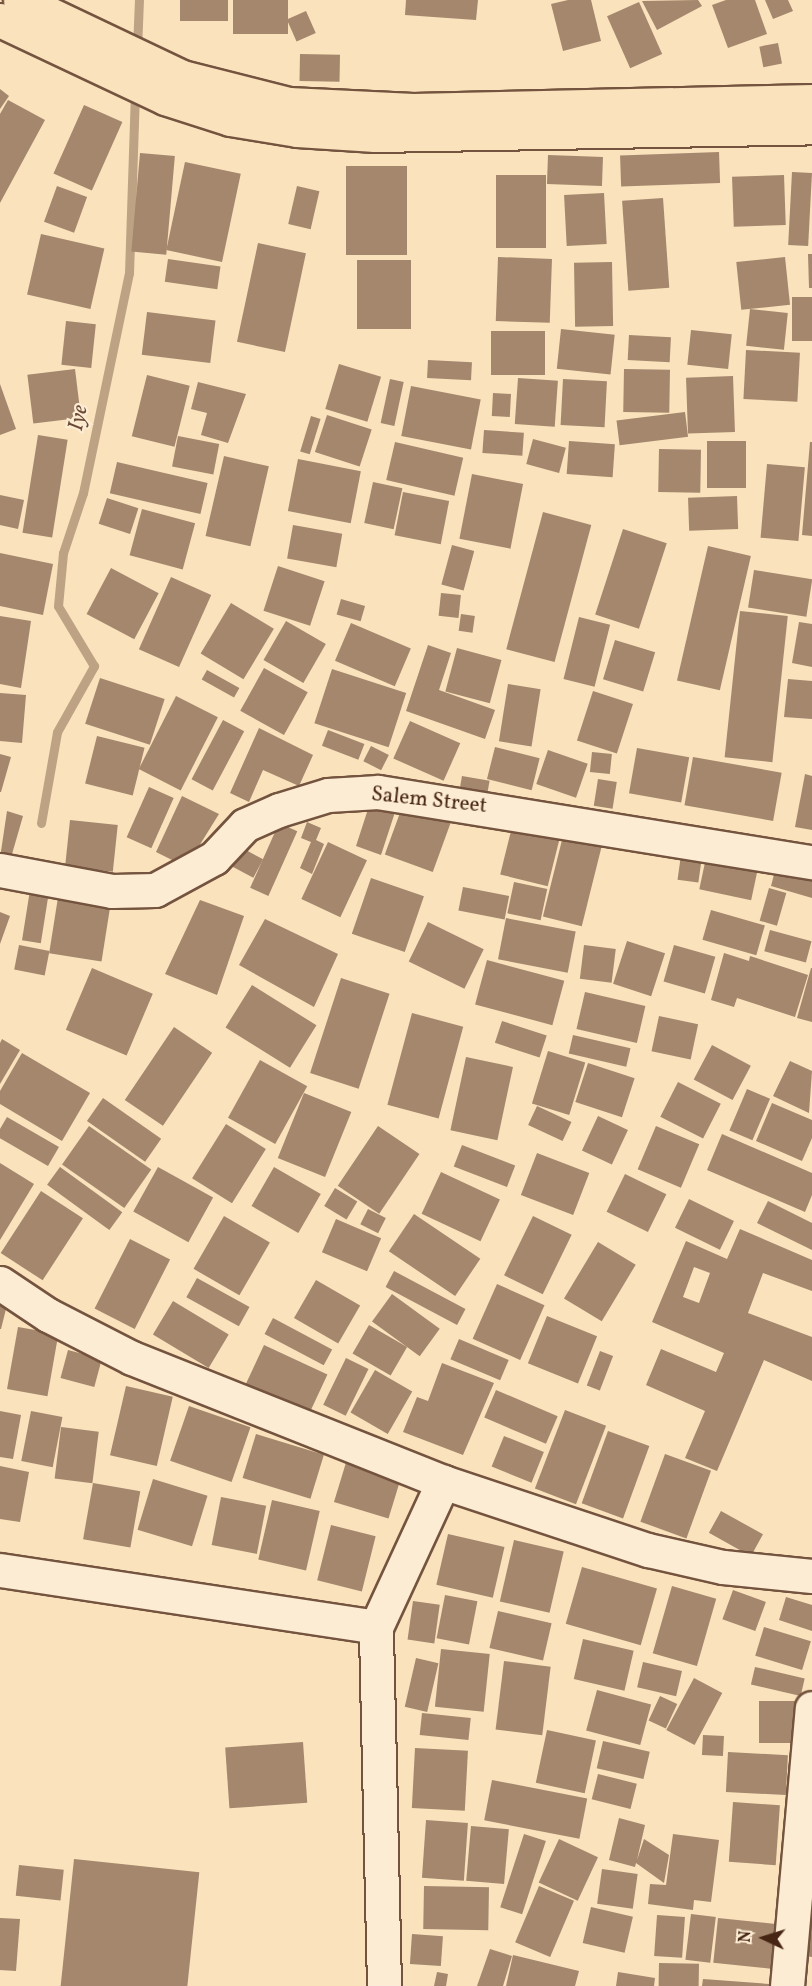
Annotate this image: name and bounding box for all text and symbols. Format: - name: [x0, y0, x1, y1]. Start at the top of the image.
- water label: Iye: [63, 403, 95, 433]
- street label: Salem Street: [370, 782, 488, 820]
- north arrow: [734, 1908, 794, 1968]
- text: N: [735, 1930, 757, 1943]

